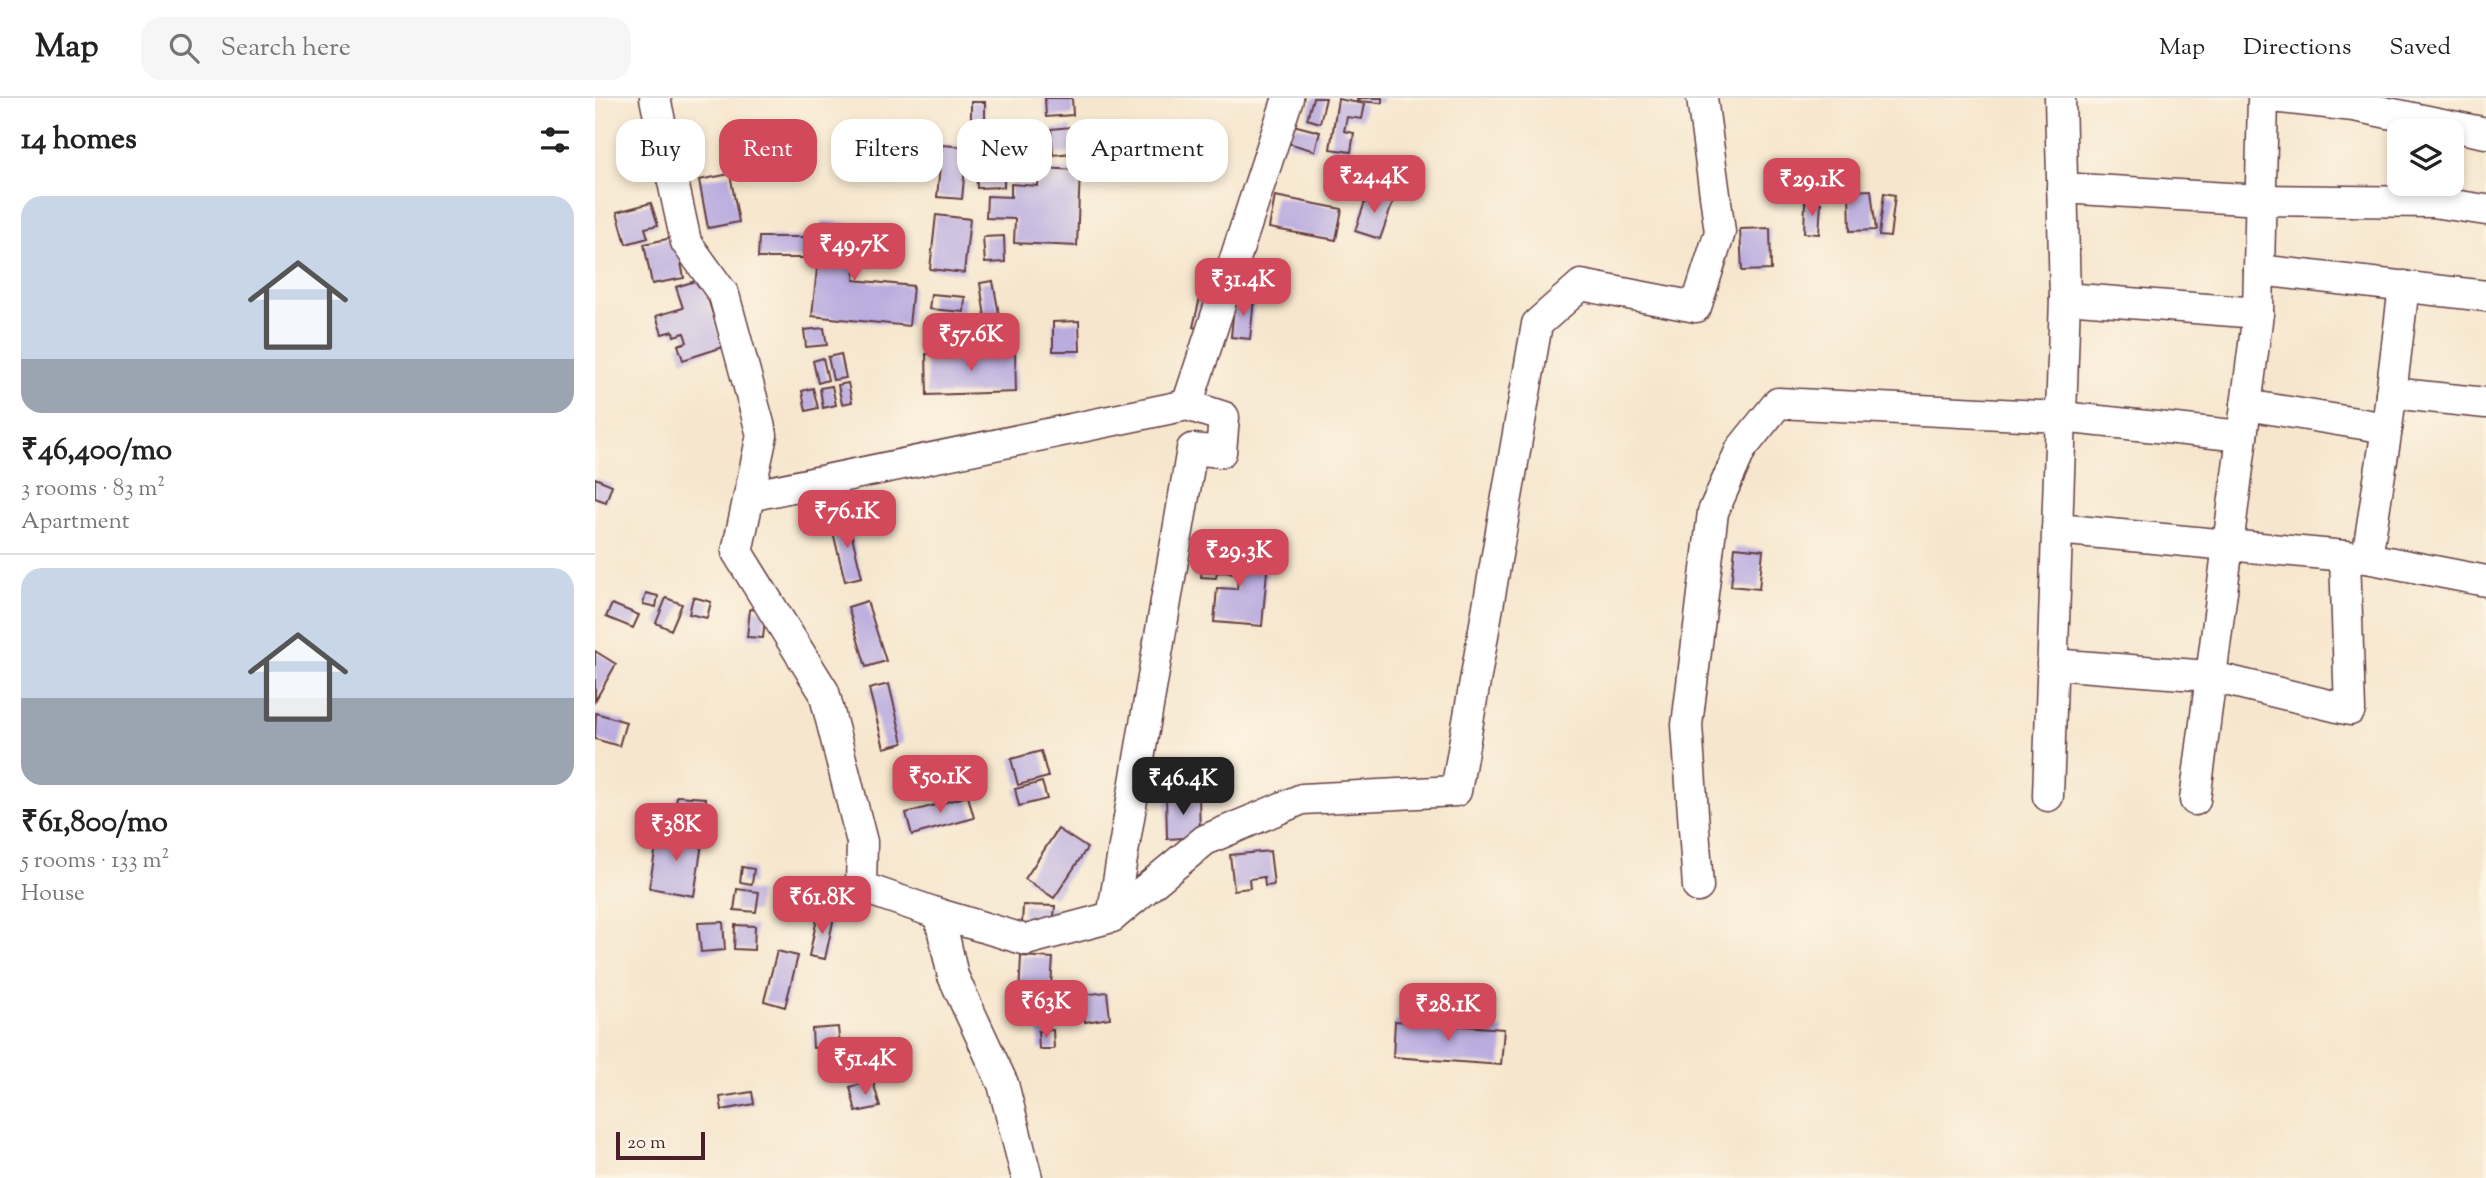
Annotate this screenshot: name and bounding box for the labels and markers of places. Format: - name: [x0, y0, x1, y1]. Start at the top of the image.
- pin: ₹24.4K: [1317, 156, 1431, 215]
- pin: ₹29.1K: [1755, 158, 1869, 218]
- pin: ₹49.7K: [797, 223, 911, 283]
- pin: ₹31.4K: [1186, 258, 1300, 318]
- pin: ₹57.6K: [914, 314, 1028, 373]
- pin: ₹76.1K: [790, 490, 904, 550]
- pin: ₹29.3K: [1182, 530, 1296, 589]
- pin: ₹50.1K: [883, 756, 997, 815]
- pin: ₹46.4K: [1126, 758, 1240, 817]
- pin: ₹38K: [635, 804, 717, 863]
- pin: ₹61.8K: [765, 876, 879, 936]
- pin: ₹63K: [1005, 981, 1087, 1040]
- pin: ₹28.1K: [1391, 984, 1505, 1043]
- pin: ₹51.4K: [808, 1038, 922, 1097]

